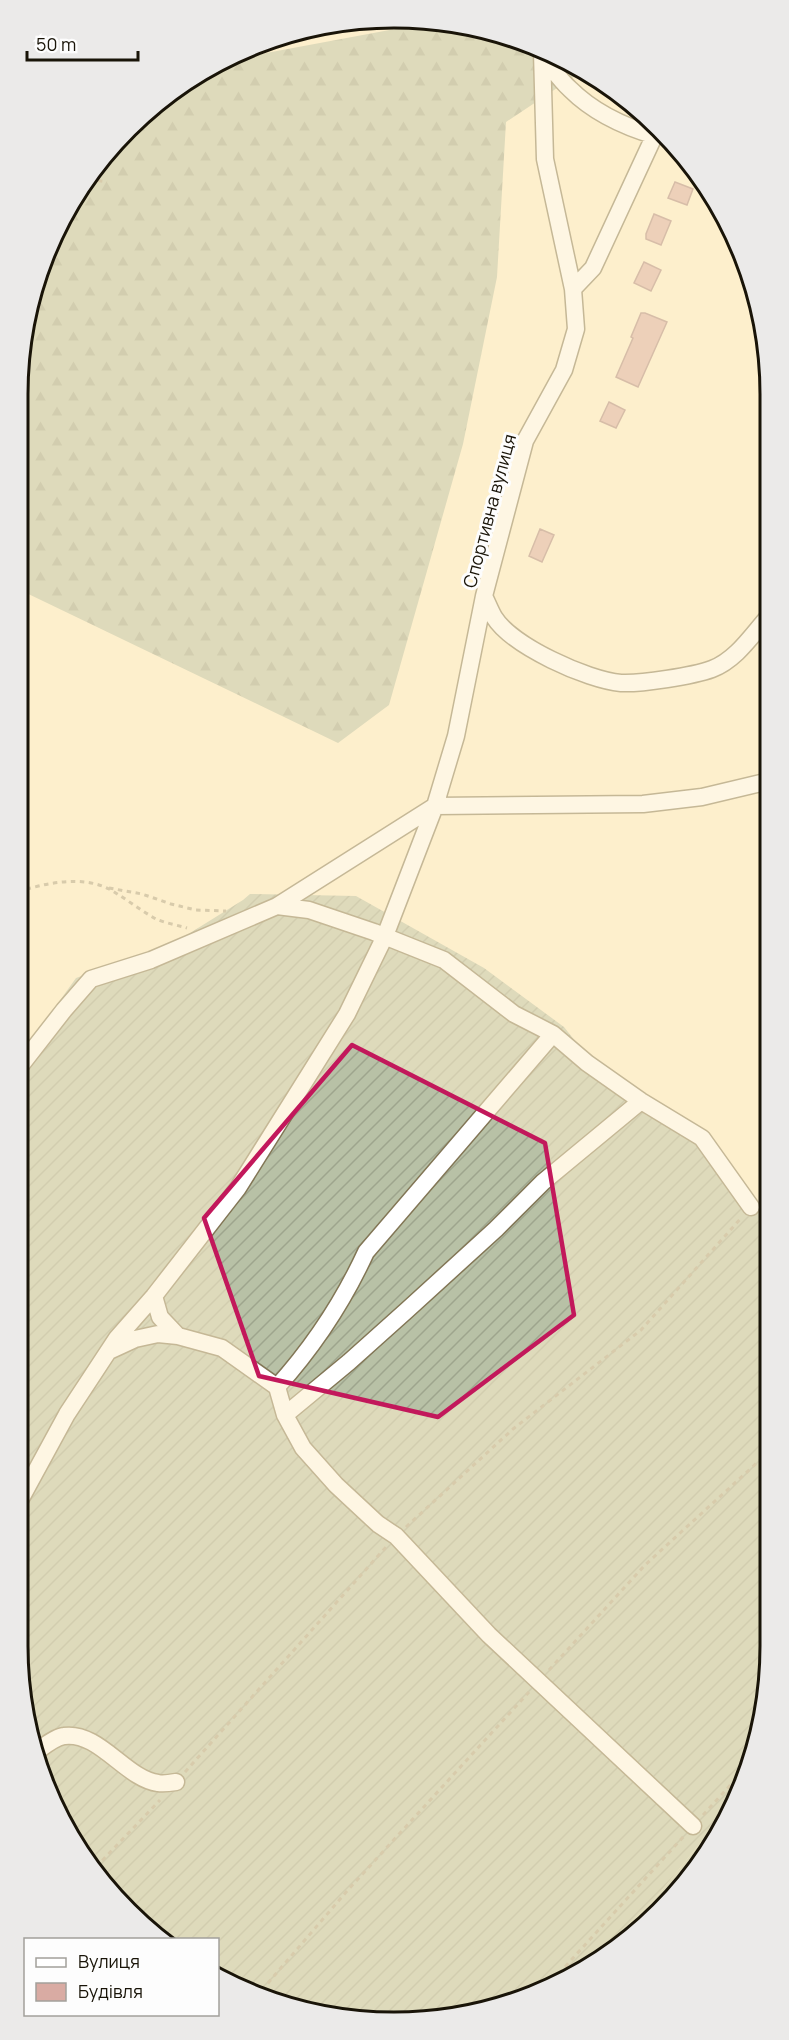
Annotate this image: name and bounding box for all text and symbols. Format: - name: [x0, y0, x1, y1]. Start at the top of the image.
- scale bar: [27, 24, 138, 62]
- text: 50 m: [36, 32, 76, 56]
- street label: Спортивна вулиця: [457, 431, 521, 590]
- legend: [24, 1938, 219, 2016]
- text: Вулиця: [78, 1949, 140, 1973]
- text: Будівля: [78, 1979, 143, 2003]

